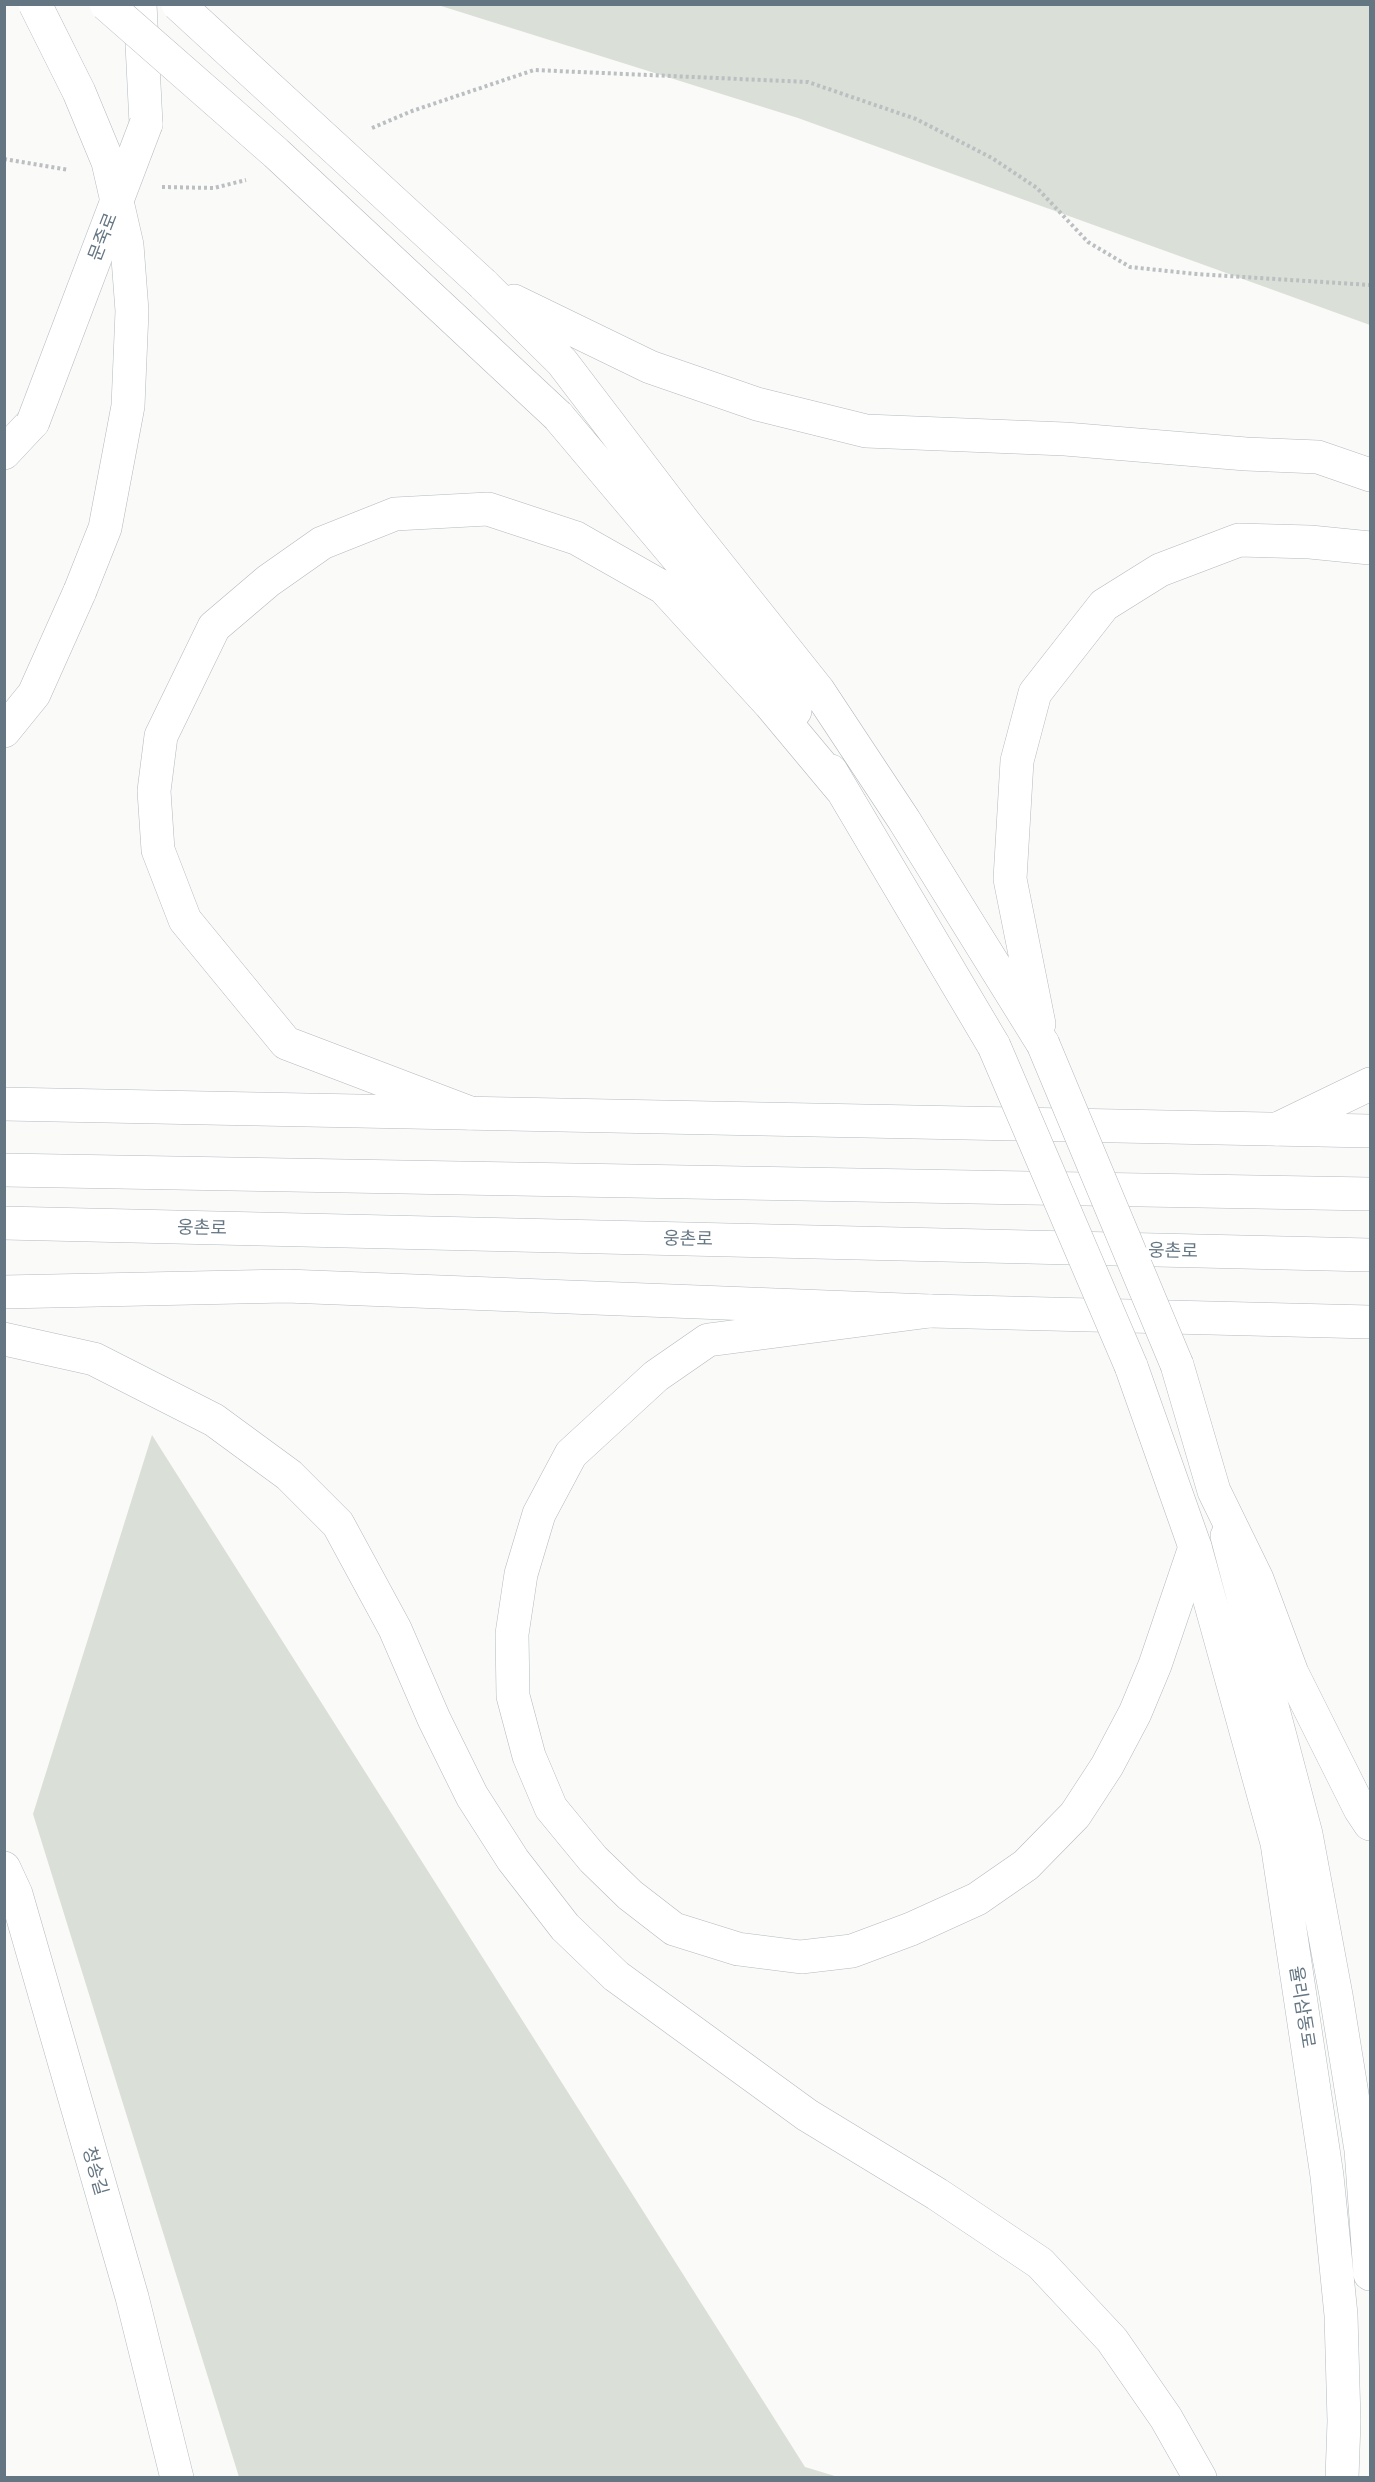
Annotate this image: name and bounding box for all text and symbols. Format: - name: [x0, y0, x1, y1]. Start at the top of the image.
- street label: 문죽로: [84, 210, 122, 264]
- street label: 웅촌로: [177, 1217, 227, 1239]
- street label: 웅촌로: [663, 1228, 713, 1250]
- street label: 웅촌로: [1148, 1240, 1198, 1262]
- street label: 율리삼동로: [1285, 1964, 1319, 2050]
- street label: 청송길: [78, 2144, 112, 2198]

